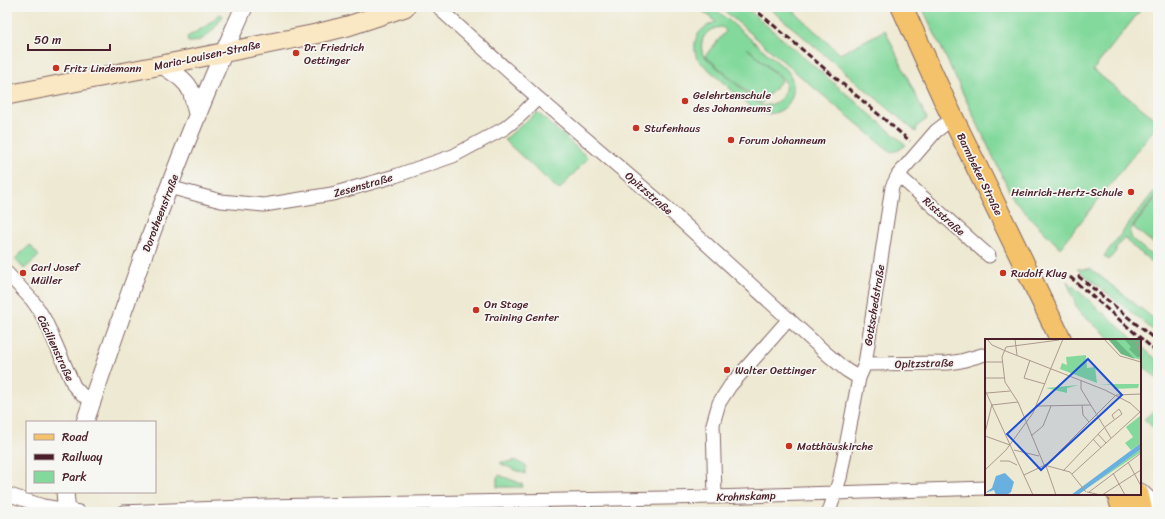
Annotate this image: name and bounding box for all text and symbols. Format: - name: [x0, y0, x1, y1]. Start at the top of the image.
- scale bar: [28, 26, 110, 52]
- text: 50 m: [34, 29, 61, 51]
- street label: Maria-Louisen-Straße: [152, 35, 263, 76]
- place label: Dr. Friedrich Oettinger: [304, 38, 364, 70]
- marker: Dr. Friedrich Oettinger: [291, 48, 301, 58]
- place label: Fritz Lindemann: [64, 59, 141, 78]
- marker: Fritz Lindemann: [51, 63, 61, 73]
- place label: Gelehrtenschule des Johanneums: [693, 86, 772, 118]
- marker: Gelehrtenschule des Johanneums: [680, 96, 690, 106]
- place label: Stufenhaus: [644, 119, 701, 138]
- marker: Stufenhaus: [631, 123, 641, 133]
- street label: Barmbeker Straße: [951, 130, 1008, 219]
- place label: Forum Johanneum: [739, 131, 826, 150]
- marker: Forum Johanneum: [726, 135, 736, 145]
- street label: Opitzstraße: [620, 167, 678, 220]
- street label: Zesenstraße: [331, 168, 395, 203]
- street label: Dorotheenstraße: [137, 171, 184, 255]
- place label: Heinrich-Hertz-Schule: [1011, 183, 1123, 202]
- marker: Heinrich-Hertz-Schule: [1126, 187, 1136, 197]
- street label: Riststraße: [918, 192, 970, 241]
- place label: Carl Josef Müller: [31, 258, 81, 290]
- street label: Gottschedstraße: [859, 263, 890, 347]
- place label: Rudolf Klug: [1011, 264, 1067, 283]
- marker: Carl Josef Müller: [18, 268, 28, 278]
- marker: Rudolf Klug: [998, 268, 1008, 278]
- place label: On Stage Training Center: [484, 295, 560, 327]
- marker: On Stage Training Center: [471, 305, 481, 315]
- street label: Cäcilienstraße: [32, 312, 79, 385]
- inset map: [985, 339, 1141, 495]
- street label: Opitzstraße: [894, 353, 954, 374]
- place label: Walter Oettinger: [735, 361, 817, 380]
- marker: Walter Oettinger: [722, 365, 732, 375]
- legend: [26, 421, 156, 493]
- text: Road: [62, 426, 89, 448]
- place label: Matthäuskirche: [797, 437, 873, 456]
- marker: Matthäuskirche: [784, 441, 794, 451]
- text: Railway: [62, 446, 103, 468]
- text: Park: [62, 466, 87, 488]
- street label: Krohnskamp: [716, 486, 776, 507]

